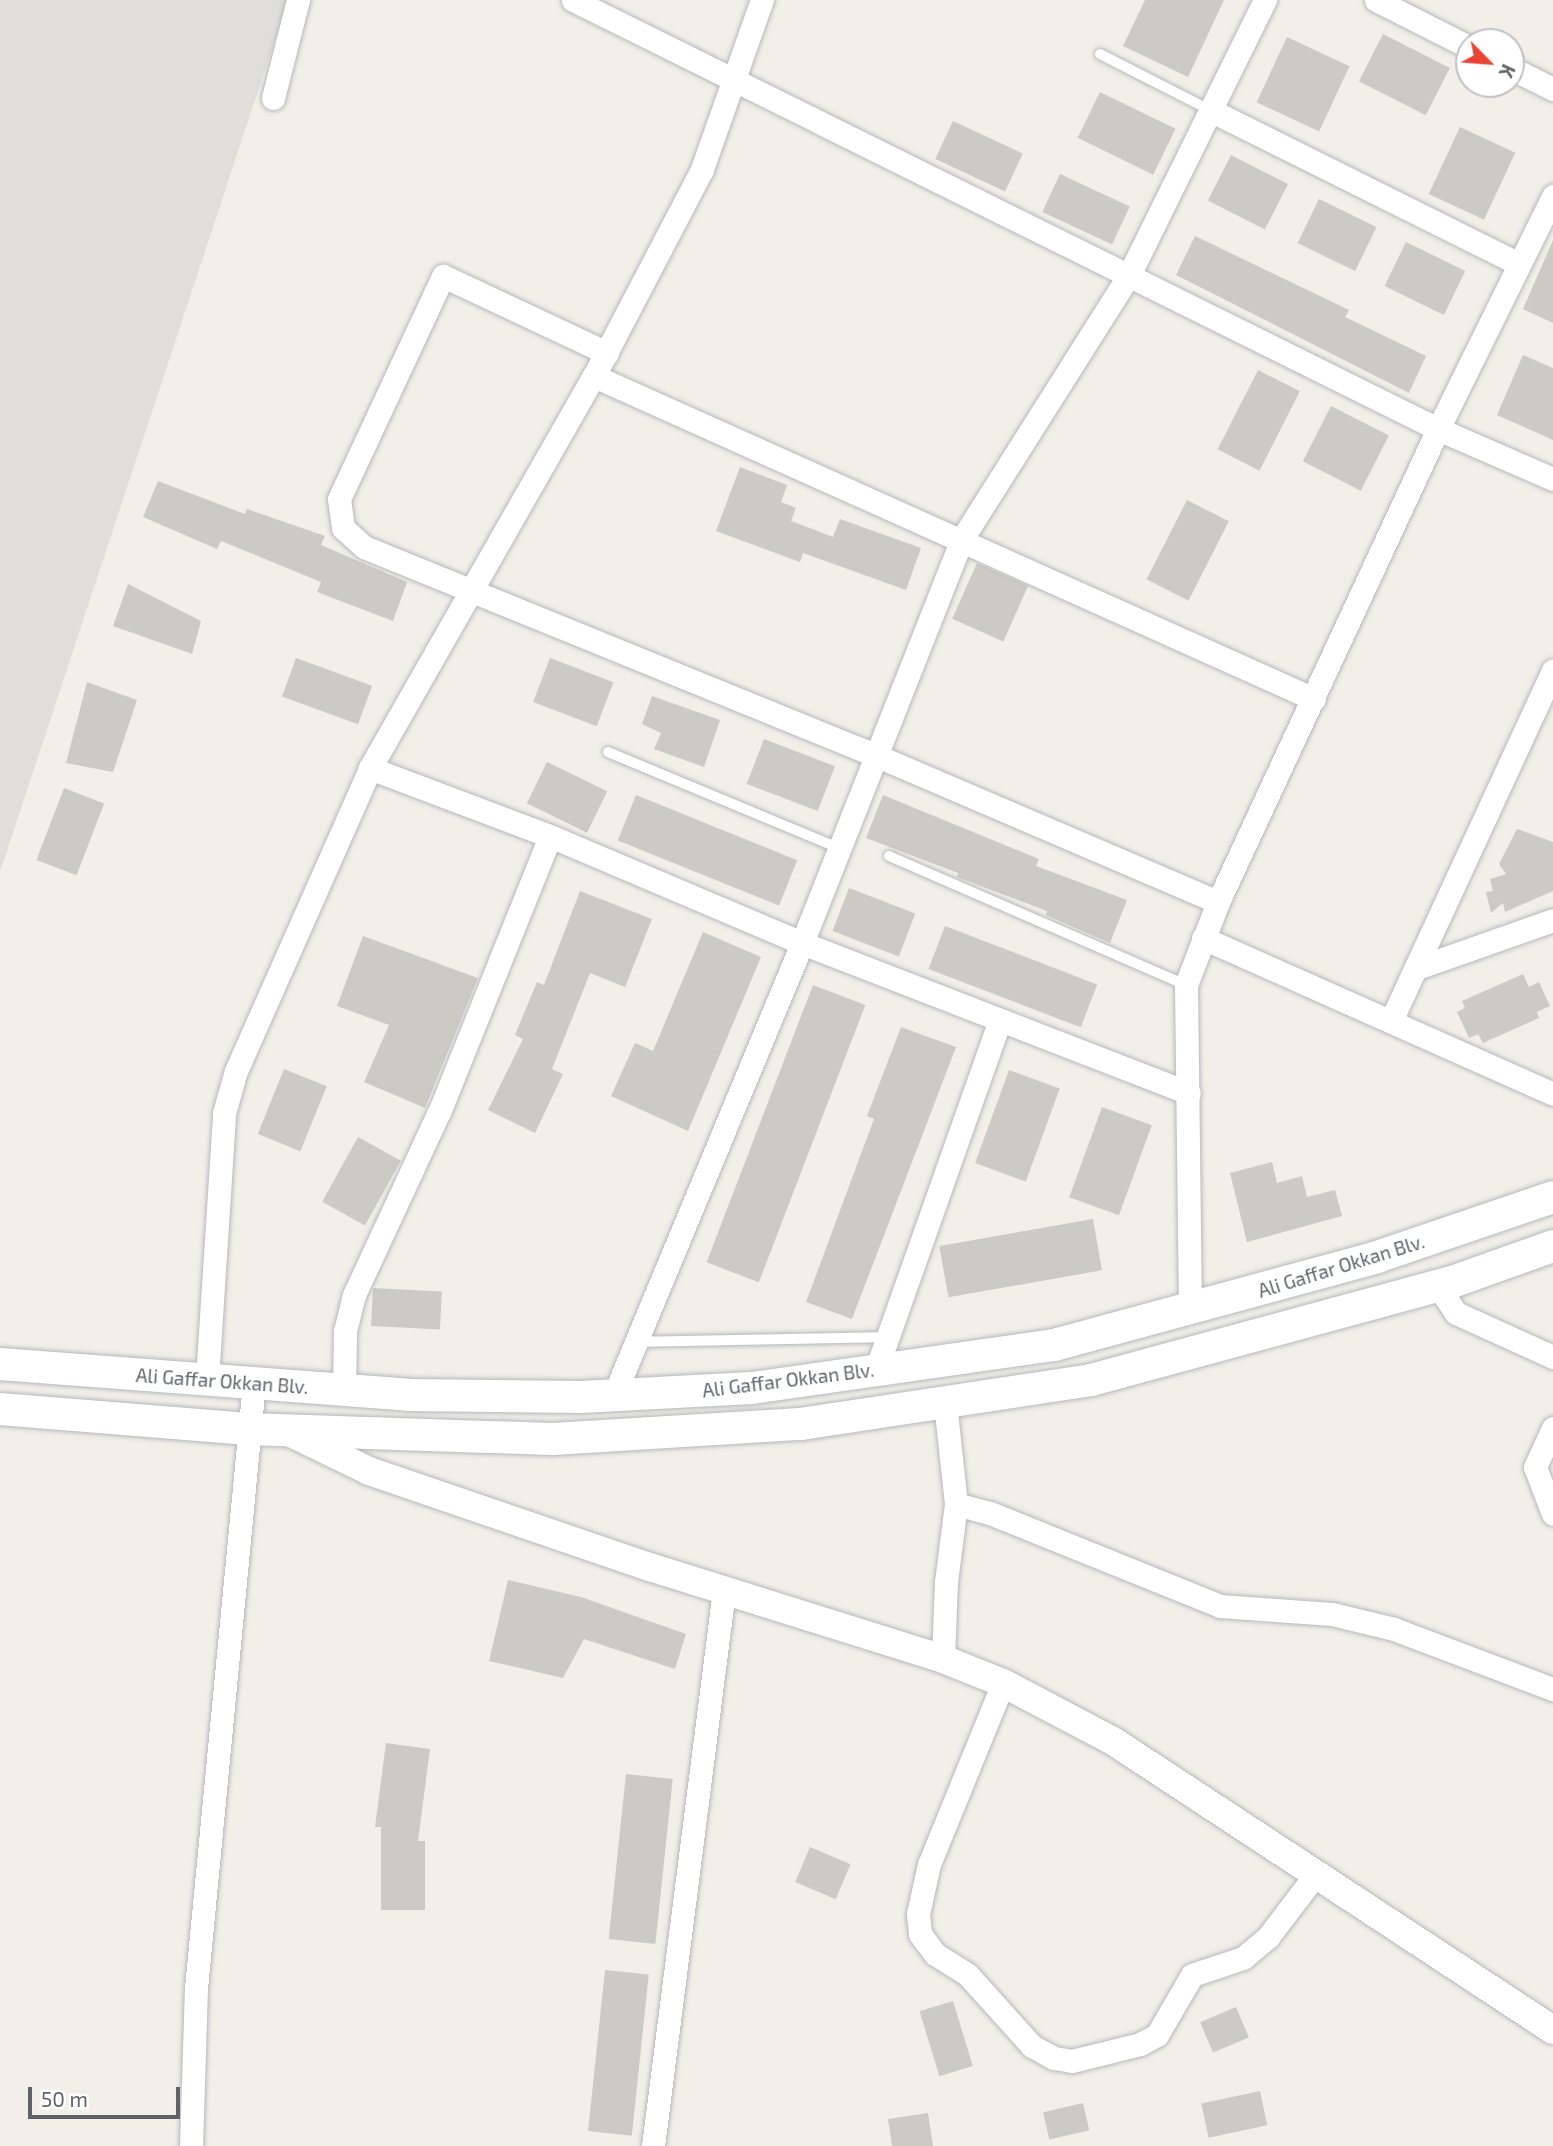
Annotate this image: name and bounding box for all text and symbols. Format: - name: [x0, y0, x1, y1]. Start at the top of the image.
- north arrow: [1455, 28, 1525, 98]
- text: K: [1495, 61, 1521, 82]
- street label: Ali Gaffar Okkan Blv.: [1255, 1230, 1427, 1302]
- street label: Ali Gaffar Okkan Blv.: [701, 1358, 875, 1402]
- street label: Ali Gaffar Okkan Blv.: [135, 1364, 309, 1398]
- scale bar: [32, 2072, 184, 2116]
- text: 50 m: [41, 2086, 88, 2111]

